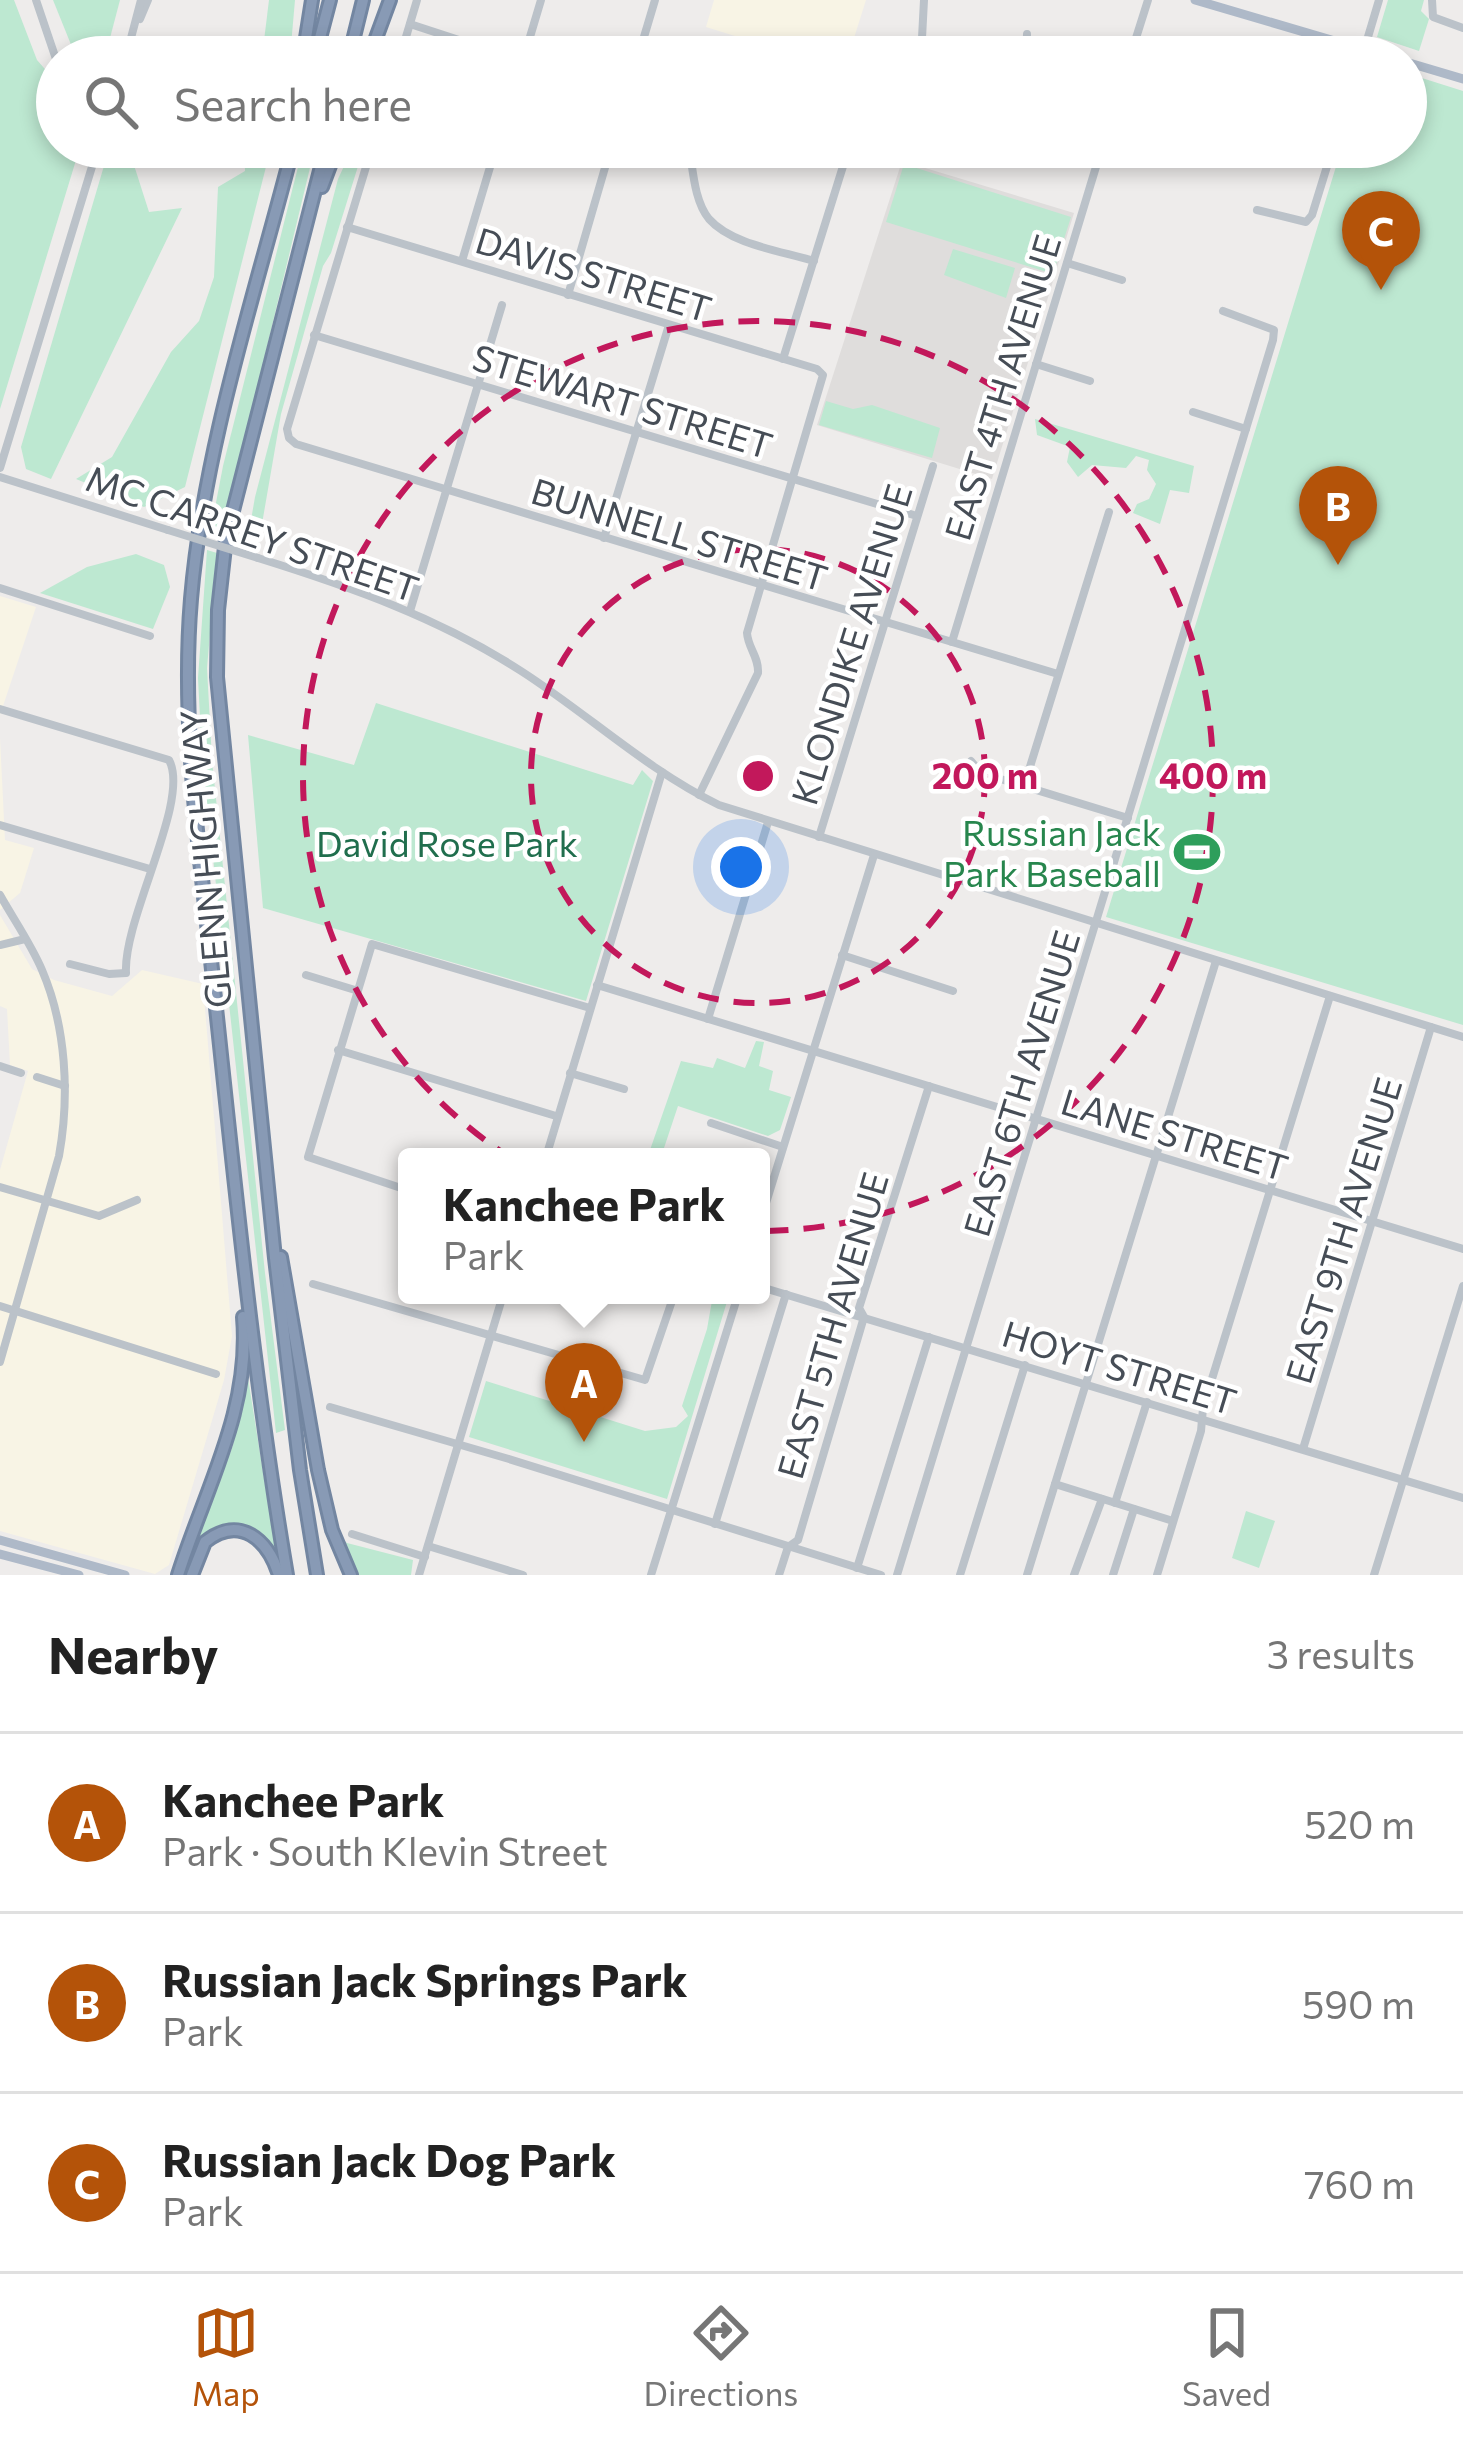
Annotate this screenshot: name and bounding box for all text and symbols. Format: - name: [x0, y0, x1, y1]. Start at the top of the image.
- search box: [36, 36, 1427, 168]
- icon: search: [78, 69, 144, 135]
- text: Search here: [174, 75, 412, 130]
- pin: C: [1342, 191, 1420, 290]
- street label: DAVIS STREET: [471, 216, 717, 330]
- street label: EAST 4TH AVENUE: [934, 229, 1068, 545]
- street label: STEWART STREET: [468, 333, 778, 467]
- street label: MC CARREY STREET: [81, 454, 425, 610]
- pin: B: [1299, 466, 1377, 565]
- street label: BUNNELL STREET: [527, 467, 833, 599]
- street label: KLONDIKE AVENUE: [780, 478, 920, 810]
- street label: GLENN HIGHWAY: [169, 708, 239, 1010]
- text: 200 m: [932, 752, 1038, 796]
- text: 400 m: [1159, 752, 1267, 796]
- centre of rings: [737, 755, 779, 797]
- place label: Russian Jack Park Baseball: [943, 809, 1161, 894]
- park label: David Rose Park: [316, 820, 578, 864]
- sports icon: Russian Jack Park Baseball: [1172, 827, 1222, 877]
- your location: [711, 837, 771, 897]
- street label: EAST 6TH AVENUE: [953, 925, 1087, 1241]
- street label: EAST 9TH AVENUE: [1275, 1072, 1409, 1388]
- street label: LANE STREET: [1056, 1078, 1294, 1188]
- popup: [398, 1148, 770, 1304]
- street label: EAST 5TH AVENUE: [766, 1167, 896, 1483]
- text: Kanchee Park: [443, 1175, 725, 1230]
- text: Park: [443, 1230, 524, 1278]
- street label: HOYT STREET: [998, 1310, 1242, 1422]
- pin: A: [545, 1343, 623, 1442]
- text: Nearby: [48, 1622, 218, 1685]
- text: 3 results: [1267, 1629, 1415, 1677]
- text: Kanchee Park: [162, 1771, 444, 1826]
- text: A: [73, 1799, 101, 1847]
- text: 520 m: [1304, 1799, 1415, 1847]
- text: Park · South Klevin Street: [162, 1826, 608, 1874]
- text: Russian Jack Springs Park: [162, 1951, 688, 2006]
- text: B: [74, 1979, 100, 2027]
- text: 590 m: [1302, 1979, 1415, 2027]
- text: Park: [162, 2006, 244, 2054]
- text: Russian Jack Dog Park: [162, 2131, 616, 2186]
- text: C: [74, 2159, 100, 2207]
- text: 760 m: [1304, 2159, 1415, 2207]
- text: Park: [162, 2186, 244, 2234]
- tab: Map: [192, 2300, 260, 2413]
- tab: Directions: [644, 2300, 798, 2413]
- tab: Saved: [1182, 2300, 1271, 2413]

